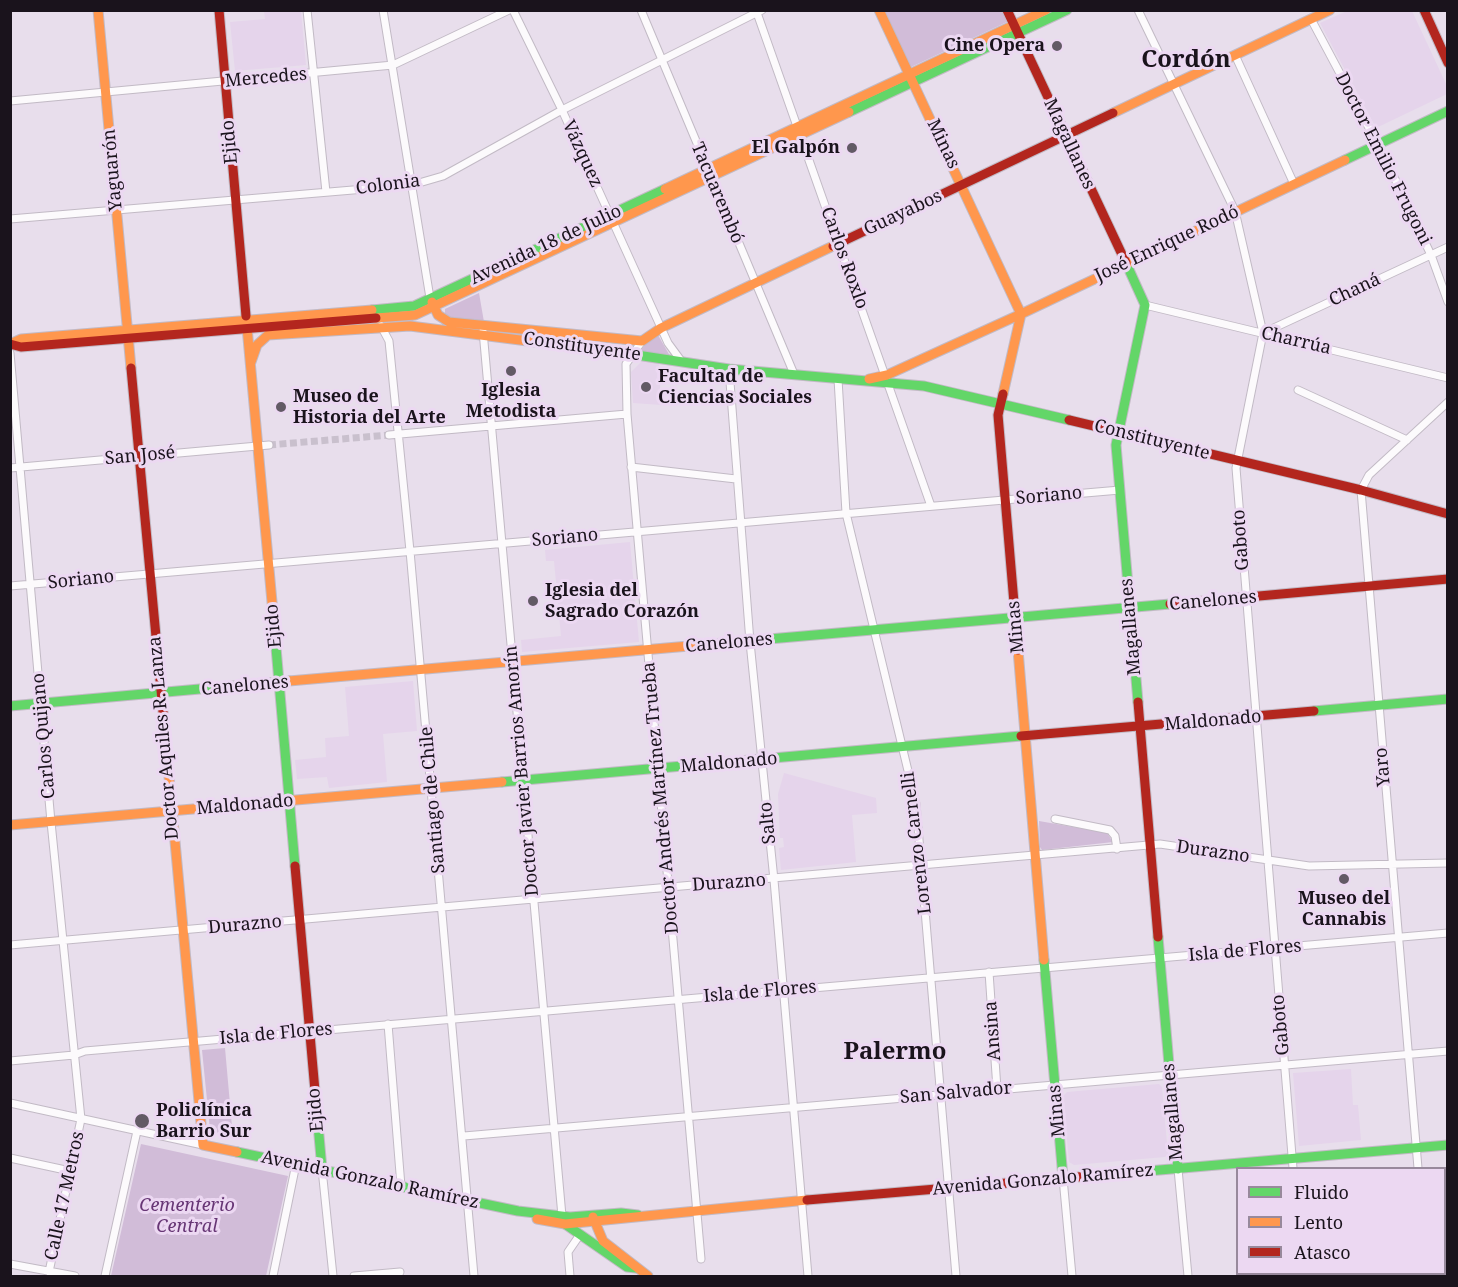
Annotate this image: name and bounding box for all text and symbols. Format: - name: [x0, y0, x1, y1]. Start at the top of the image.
- place label: Cine Opera: [944, 35, 1045, 57]
- marker: Cine Opera: [1050, 39, 1064, 53]
- district label: Cordón: [1141, 46, 1231, 74]
- street label: Mercedes: [224, 64, 308, 92]
- street label: Doctor Emilio Frugoni: [1330, 69, 1436, 249]
- street label: Magallanes: [1039, 95, 1099, 193]
- street label: Minas: [922, 116, 964, 172]
- street label: Vázquez: [557, 117, 607, 191]
- street label: Ejido: [217, 119, 243, 165]
- street label: Yaguarón: [99, 128, 127, 212]
- place label: El Galpón: [752, 137, 840, 159]
- street label: Tacuarembó: [686, 139, 748, 247]
- marker: El Galpón: [845, 141, 859, 155]
- street label: Colonia: [354, 170, 422, 200]
- street label: Guayabos: [860, 185, 946, 241]
- street label: Avenida 18 de Julio: [467, 200, 625, 290]
- street label: José Enrique Rodó: [1091, 201, 1243, 287]
- street label: Carlos Roxlo: [816, 204, 872, 312]
- street label: Chaná: [1326, 269, 1384, 311]
- street label: Charrúa: [1259, 322, 1333, 360]
- street label: Constituyente: [522, 328, 642, 366]
- marker: Iglesia Metodista: [504, 364, 518, 378]
- place label: Facultad de Ciencias Sociales: [658, 366, 812, 409]
- place label: Iglesia Metodista: [466, 380, 556, 422]
- marker: Facultad de Ciencias Sociales: [639, 380, 653, 394]
- place label: Museo de Historia del Arte: [293, 386, 446, 428]
- marker: Museo de Historia del Arte: [274, 400, 288, 414]
- street label: Constituyente: [1092, 415, 1212, 465]
- street label: San José: [104, 442, 176, 470]
- street label: Soriano: [1015, 482, 1083, 510]
- street label: Gaboto: [1228, 509, 1254, 571]
- street label: Soriano: [531, 524, 599, 552]
- street label: Soriano: [47, 566, 115, 594]
- street label: Magallanes: [1116, 578, 1146, 676]
- place label: Iglesia del Sagrado Corazón: [545, 580, 699, 622]
- street label: Canelones: [1168, 586, 1258, 616]
- marker: Iglesia del Sagrado Corazón: [526, 594, 540, 608]
- street label: Minas: [1003, 600, 1029, 654]
- street label: Ejido: [261, 603, 287, 649]
- street label: Canelones: [684, 628, 774, 658]
- street label: Doctor Aquiles R. Lanza: [144, 635, 184, 841]
- street label: Doctor Javier Barrios Amorín: [500, 645, 544, 897]
- street label: Doctor Andrés Martínez Trueba: [638, 661, 684, 935]
- street label: Canelones: [200, 671, 290, 701]
- street label: Carlos Quijano: [28, 672, 60, 800]
- street label: Maldonado: [1164, 706, 1262, 736]
- street label: Santiago de Chile: [416, 726, 450, 874]
- street label: Yaro: [1371, 747, 1395, 787]
- street label: Maldonado: [680, 748, 778, 778]
- street label: Lorenzo Carnelli: [898, 771, 936, 915]
- street label: Maldonado: [196, 790, 294, 820]
- street label: Salto: [755, 801, 781, 845]
- street label: Durazno: [1175, 836, 1251, 868]
- street label: Durazno: [691, 870, 767, 896]
- marker: Museo del Cannabis: [1337, 872, 1351, 886]
- place label: Museo del Cannabis: [1298, 888, 1390, 930]
- street label: Durazno: [207, 911, 283, 939]
- street label: Isla de Flores: [1188, 935, 1302, 967]
- street label: Isla de Flores: [703, 976, 817, 1008]
- street label: Gaboto: [1268, 994, 1294, 1056]
- street label: Ansina: [980, 1000, 1006, 1062]
- street label: Isla de Flores: [219, 1018, 333, 1050]
- district label: Palermo: [844, 1038, 946, 1066]
- street label: Magallanes: [1158, 1063, 1188, 1161]
- street label: San Salvador: [899, 1077, 1013, 1109]
- street label: Minas: [1044, 1084, 1070, 1138]
- street label: Ejido: [303, 1087, 329, 1133]
- place label: Policlínica Barrio Sur: [156, 1100, 252, 1142]
- marker: Policlínica Barrio Sur: [133, 1112, 151, 1130]
- street label: Calle 17 Metros: [41, 1130, 89, 1262]
- street label: Avenida Gonzalo Ramírez: [259, 1146, 481, 1214]
- street label: Avenida Gonzalo Ramírez: [932, 1160, 1154, 1200]
- legend: [1236, 1167, 1446, 1275]
- text: Fluido: [1294, 1180, 1349, 1204]
- park label: Cementerio Central: [139, 1195, 235, 1238]
- text: Lento: [1294, 1210, 1343, 1234]
- text: Atasco: [1294, 1240, 1351, 1264]

